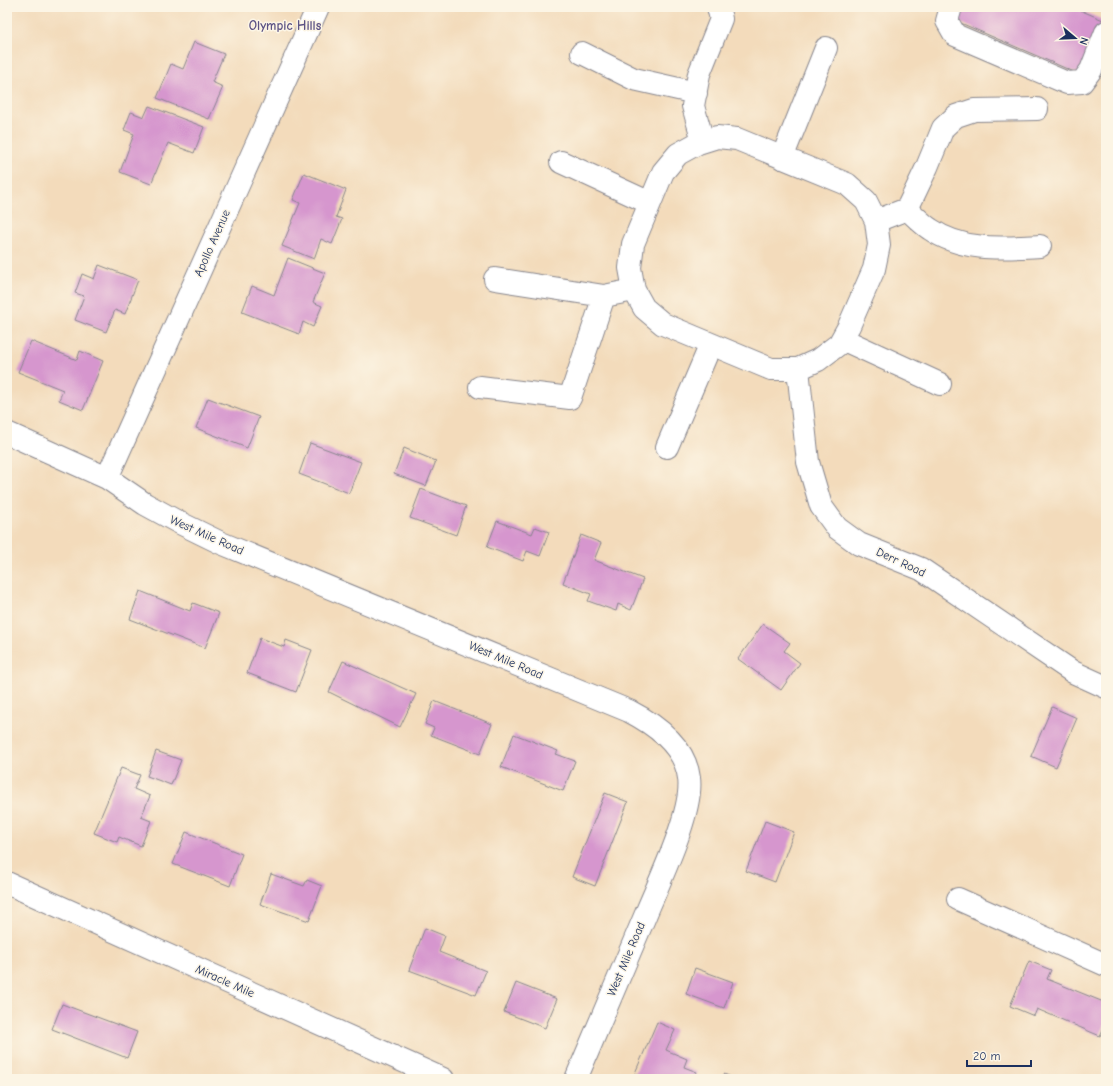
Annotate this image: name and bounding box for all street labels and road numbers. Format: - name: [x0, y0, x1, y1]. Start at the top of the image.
- street label: Apollo Avenue: [191, 207, 233, 279]
- street label: West Mile Road: [168, 512, 246, 558]
- street label: Derr Road: [874, 544, 928, 580]
- street label: West Mile Road: [467, 638, 545, 682]
- street label: West Mile Road: [604, 920, 648, 998]
- street label: Miracle Mile: [193, 962, 257, 1000]

